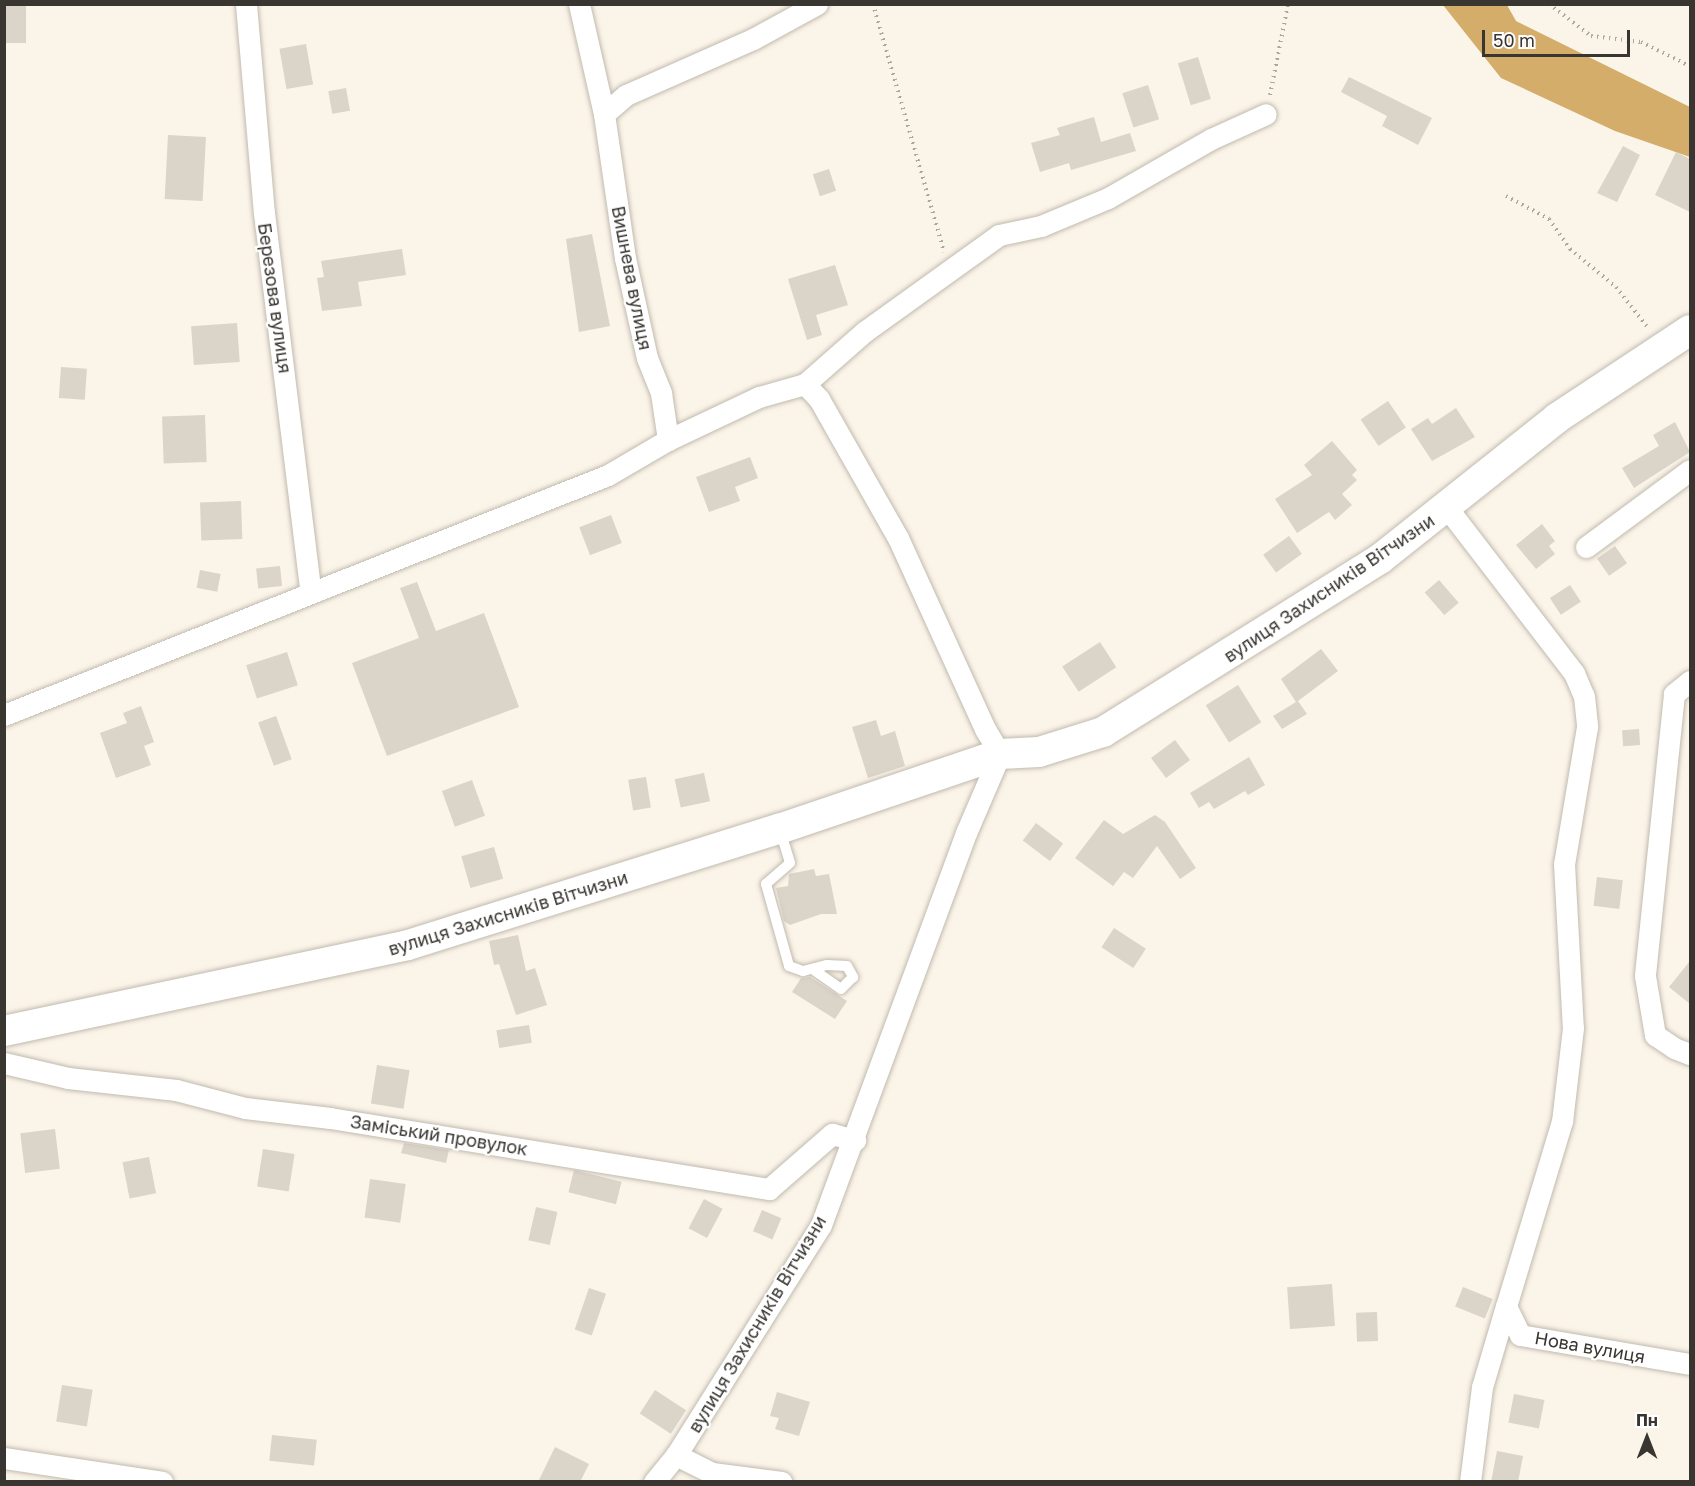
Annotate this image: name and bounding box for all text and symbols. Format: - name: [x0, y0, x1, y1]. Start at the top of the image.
- scale bar: [1485, 18, 1634, 56]
- text: 50 m: [1493, 29, 1535, 51]
- street label: Вишнева вулиця: [607, 204, 657, 352]
- street label: Березова вулиця: [254, 221, 296, 375]
- street label: вулиця Захисників Вітчизни: [1220, 509, 1438, 667]
- street label: вулиця Захисників Вітчизни: [386, 866, 630, 960]
- street label: Заміський провулок: [349, 1110, 529, 1160]
- street label: вулиця Захисників Вітчизни: [684, 1212, 830, 1436]
- street label: Нова вулиця: [1533, 1327, 1647, 1367]
- north arrow: [1617, 1408, 1677, 1468]
- text: Пн: [1636, 1410, 1658, 1430]

